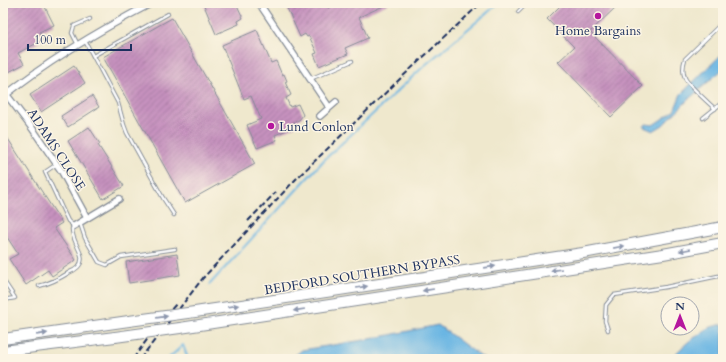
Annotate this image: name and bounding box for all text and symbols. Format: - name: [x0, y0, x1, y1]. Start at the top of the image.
- marker: Home Bargains: [593, 11, 603, 21]
- place label: Home Bargains: [555, 22, 641, 40]
- scale bar: [28, 26, 131, 52]
- text: 100 m: [34, 32, 67, 48]
- street label: ADAMS CLOSE: [23, 105, 90, 194]
- place label: Lund Conlon: [279, 118, 354, 136]
- marker: Lund Conlon: [266, 121, 276, 131]
- one-way arrow: [612, 243, 625, 249]
- one-way arrow: [679, 248, 691, 254]
- street label: BEDFORD SOUTHERN BYPASS: [263, 251, 461, 299]
- one-way arrow: [484, 264, 496, 270]
- one-way arrow: [550, 267, 562, 273]
- one-way arrow: [356, 284, 368, 290]
- one-way arrow: [422, 287, 434, 293]
- north arrow: [660, 296, 700, 336]
- text: N: [675, 299, 685, 314]
- one-way arrow: [227, 303, 239, 309]
- one-way arrow: [293, 307, 305, 313]
- one-way arrow: [156, 314, 168, 320]
- one-way arrow: [36, 331, 48, 337]

